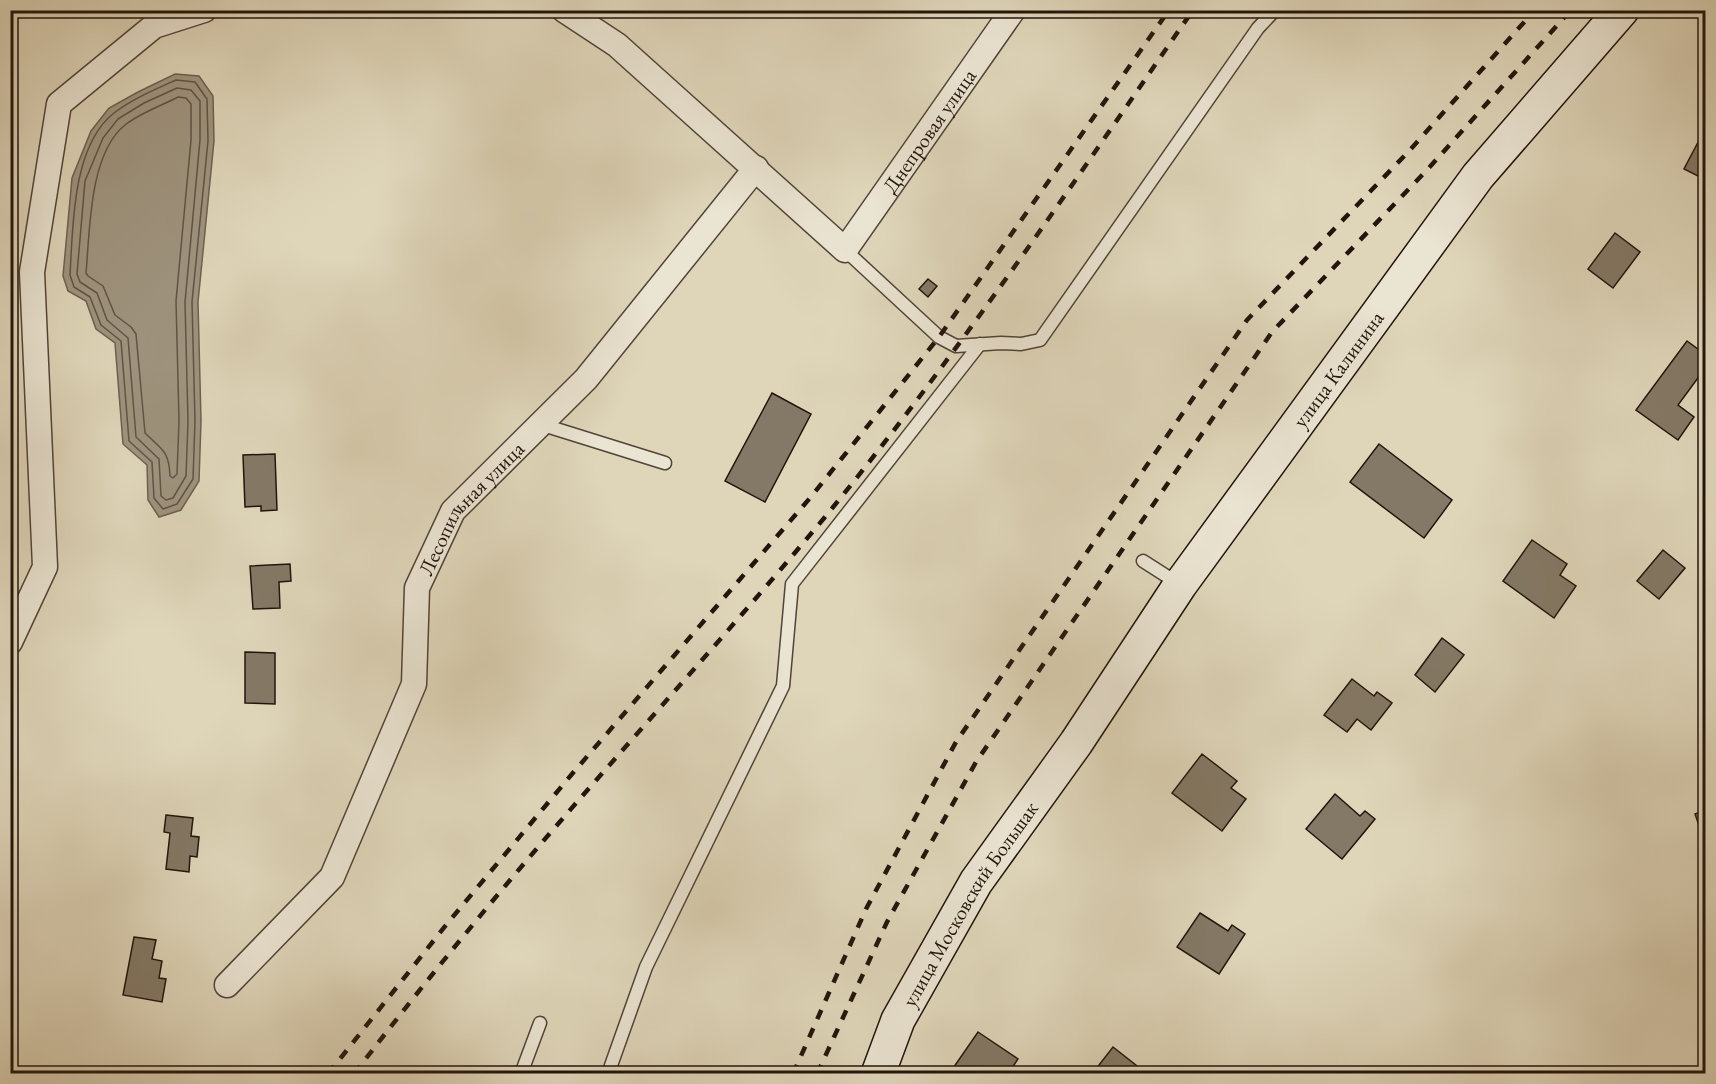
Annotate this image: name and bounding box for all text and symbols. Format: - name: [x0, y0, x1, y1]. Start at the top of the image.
- street label: Днепровая улица: [876, 63, 982, 198]
- street label: улица Калинина: [1286, 305, 1389, 433]
- street label: Лесопильная улица: [412, 435, 530, 579]
- street label: улица Московский Большак: [895, 796, 1043, 1011]

